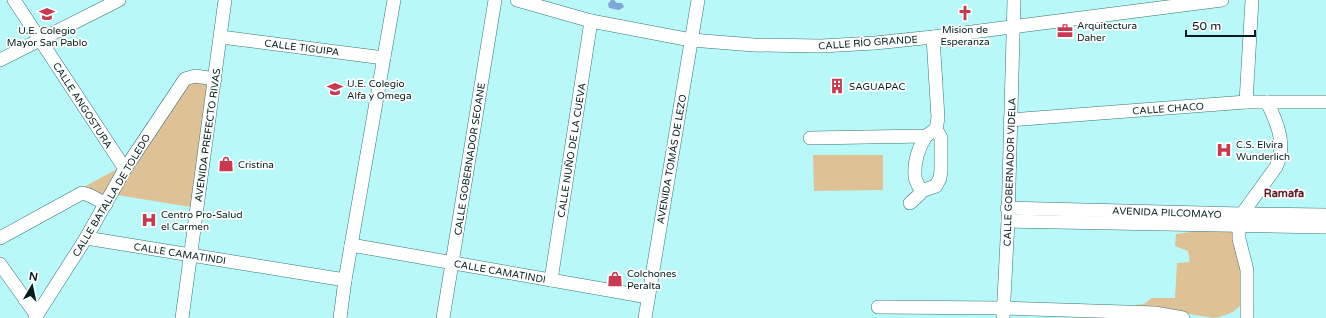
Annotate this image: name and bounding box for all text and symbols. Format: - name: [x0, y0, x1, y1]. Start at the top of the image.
- church icon: Mision de Esperanza: [956, 4, 974, 22]
- school or university icon: U.E. Colegio Mayor San Pablo: [38, 5, 56, 23]
- scale bar: [1186, 12, 1255, 38]
- text: 50 m: [1192, 19, 1221, 33]
- place label: Arquitectura Daher: [1077, 20, 1137, 44]
- office icon: Arquitectura Daher: [1056, 22, 1074, 40]
- place label: Mision de Esperanza: [940, 24, 990, 48]
- place label: U.E. Colegio Mayor San Pablo: [7, 25, 87, 49]
- street label: CALLE RÍO GRANDE: [818, 34, 918, 52]
- street label: CALLE TIGUIPA: [264, 37, 340, 59]
- street label: CALLE ANGOSTURA: [50, 60, 114, 151]
- street label: AVENIDA PREFECTO RIVAS: [193, 68, 223, 203]
- building icon: SAGUAPAC: [828, 77, 846, 95]
- place label: U.E. Colegio Alfa y Omega: [347, 78, 412, 102]
- school or university icon: U.E. Colegio Alfa y Omega: [326, 80, 344, 98]
- place label: SAGUAPAC: [849, 81, 905, 93]
- street label: CALLE GOBERNADOR SEOANE: [452, 82, 488, 236]
- street label: CALLE NUÑO DE LA CUEVA: [555, 82, 589, 218]
- street label: AVENIDA TOMÁS DE LEZO: [655, 93, 689, 225]
- street label: CALLE GOBERNADOR VIDELA: [1001, 98, 1019, 246]
- street label: CALLE CHACO: [1132, 101, 1204, 117]
- street label: CALLE BATALLA DE TOLEDO: [70, 132, 153, 259]
- place label: C.S. Elvira Wunderlich: [1236, 139, 1290, 163]
- hospital icon: C.S. Elvira Wunderlich: [1215, 141, 1233, 159]
- shop icon: Cristina: [217, 155, 235, 173]
- place label: Cristina: [238, 159, 274, 171]
- district label: Ramafa: [1264, 187, 1304, 200]
- street label: AVENIDA PILCOMAYO: [1112, 205, 1222, 221]
- place label: Centro Pro-Salud el Carmen: [161, 209, 243, 233]
- hospital icon: Centro Pro-Salud el Carmen: [140, 211, 158, 229]
- street label: CALLE CAMATINDI: [133, 241, 227, 267]
- street label: CALLE CAMATINDI: [453, 258, 547, 286]
- north arrow: [12, 266, 52, 306]
- place label: Colchones Peralta: [627, 268, 677, 292]
- text: N: [28, 270, 39, 284]
- shop icon: Colchones Peralta: [606, 270, 624, 288]

